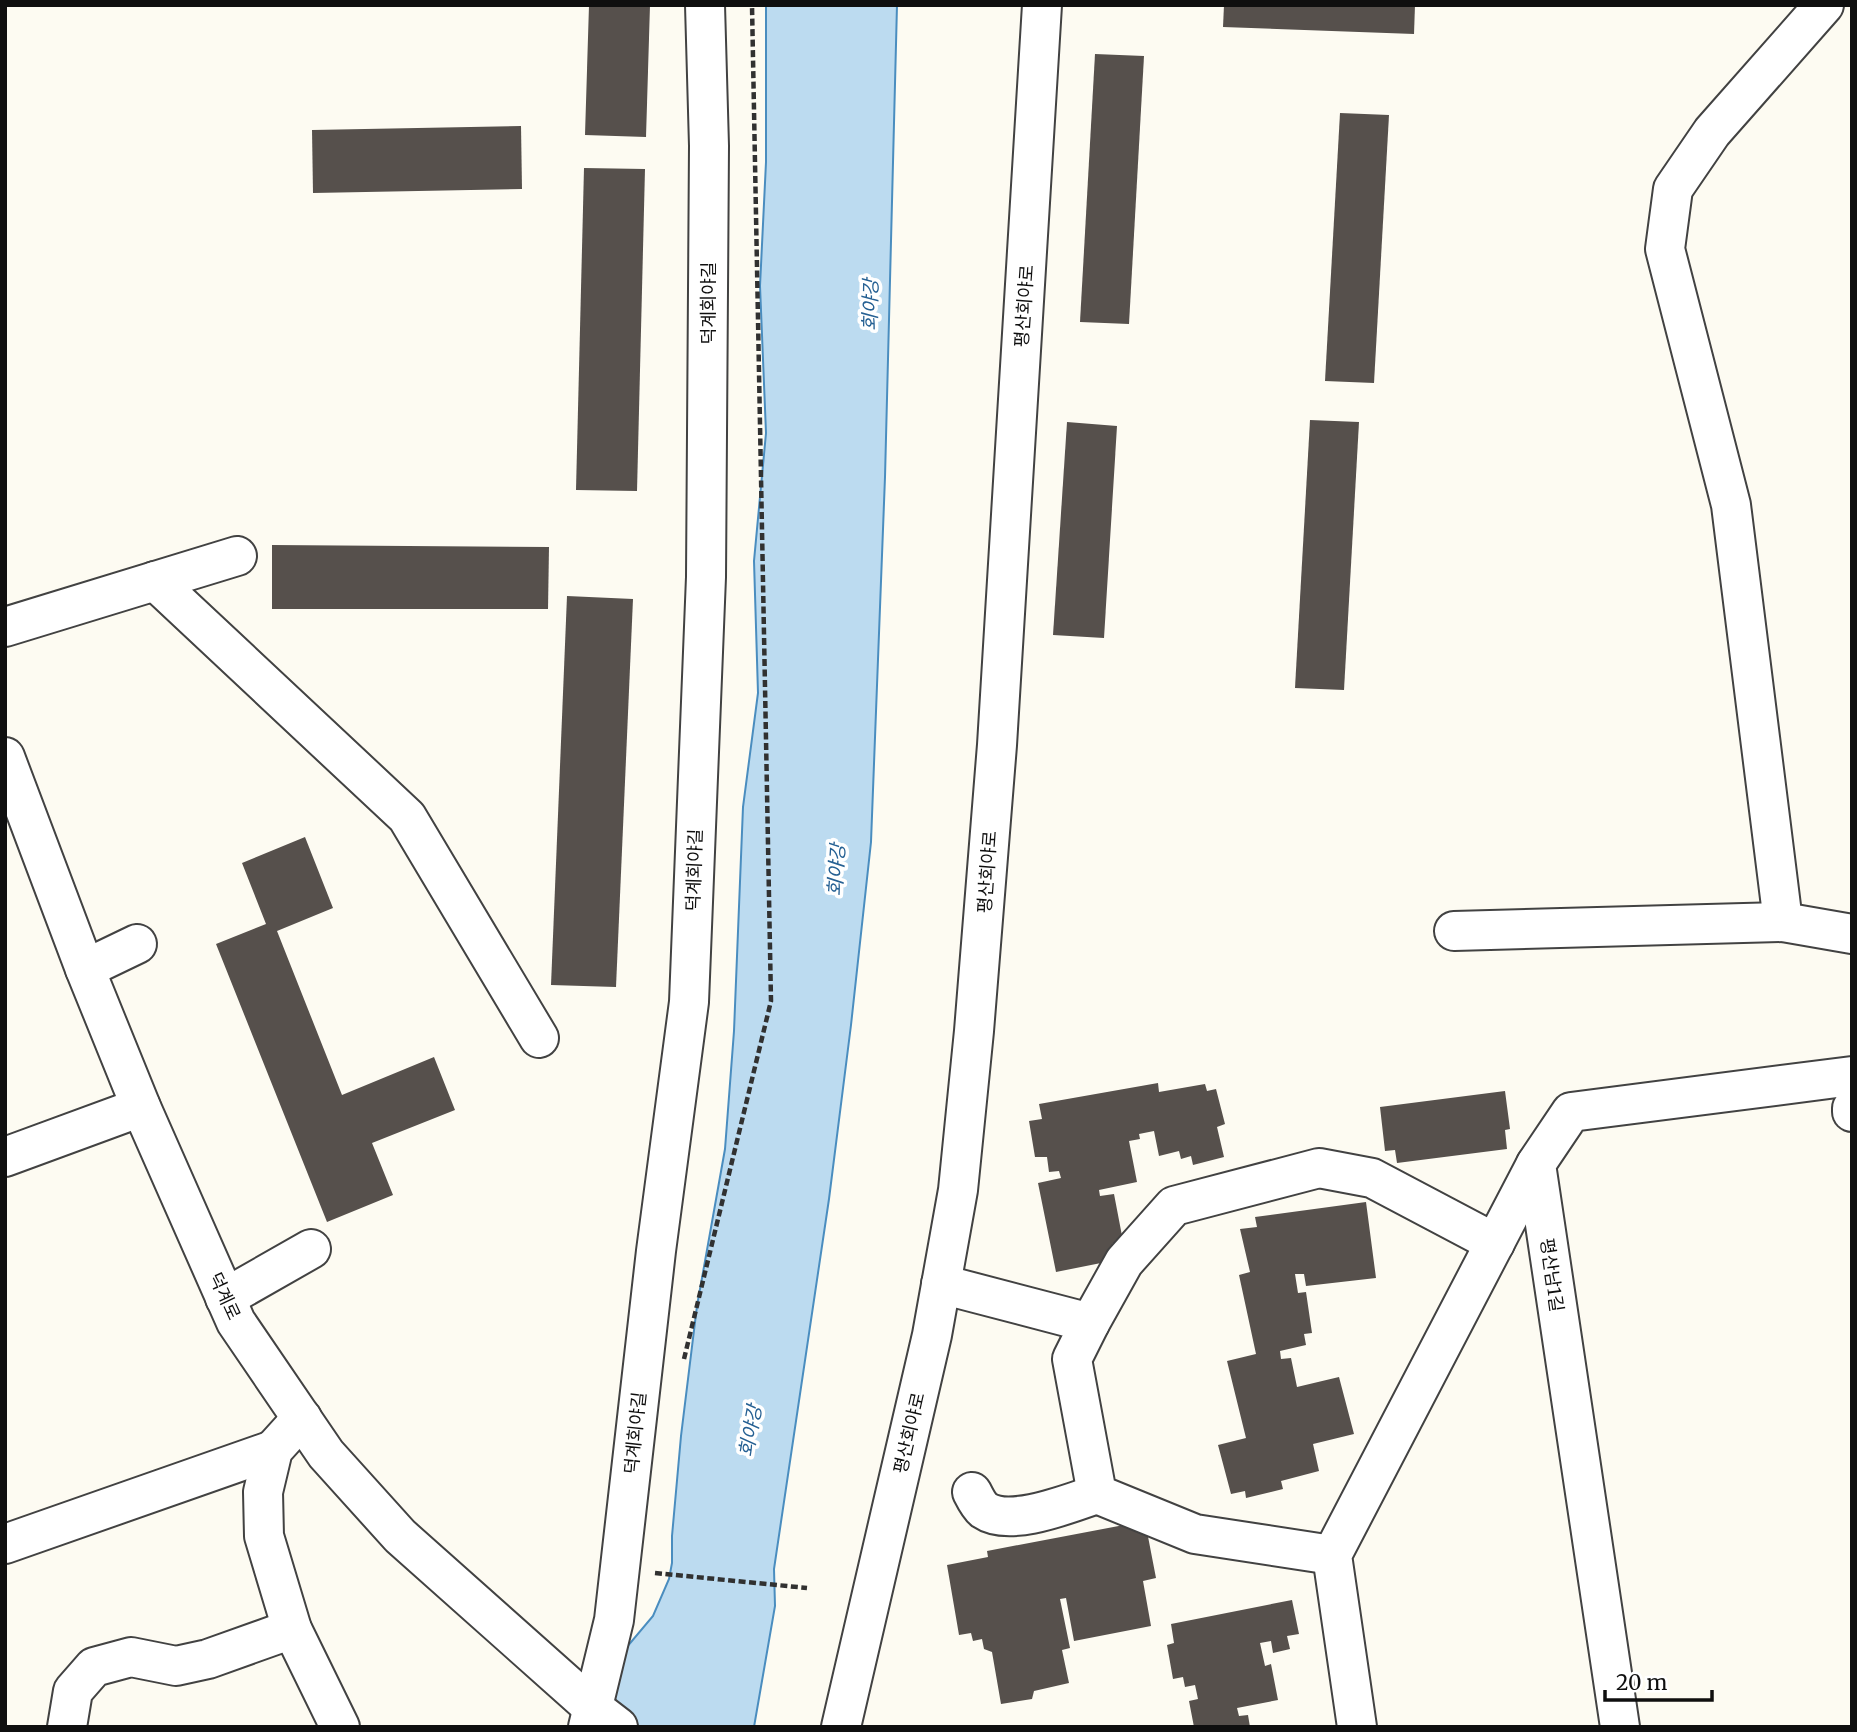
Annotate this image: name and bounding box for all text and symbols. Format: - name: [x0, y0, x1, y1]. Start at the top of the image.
- street label: 덕계회야길: [697, 262, 720, 344]
- street label: 평산회야로: [1010, 264, 1038, 348]
- water label: 회야강: [858, 276, 882, 331]
- street label: 덕계회야길: [681, 828, 707, 912]
- street label: 평산회야로: [973, 830, 1001, 914]
- water label: 회야강: [822, 840, 850, 897]
- street label: 평산남1길: [1535, 1237, 1569, 1313]
- street label: 덕계로: [204, 1269, 246, 1323]
- street label: 평산회야로: [888, 1390, 930, 1476]
- street label: 덕계회야길: [619, 1391, 651, 1475]
- water label: 회야강: [734, 1401, 767, 1459]
- scale bar: [1605, 1658, 1712, 1702]
- text: 20 m: [1616, 1669, 1668, 1696]

